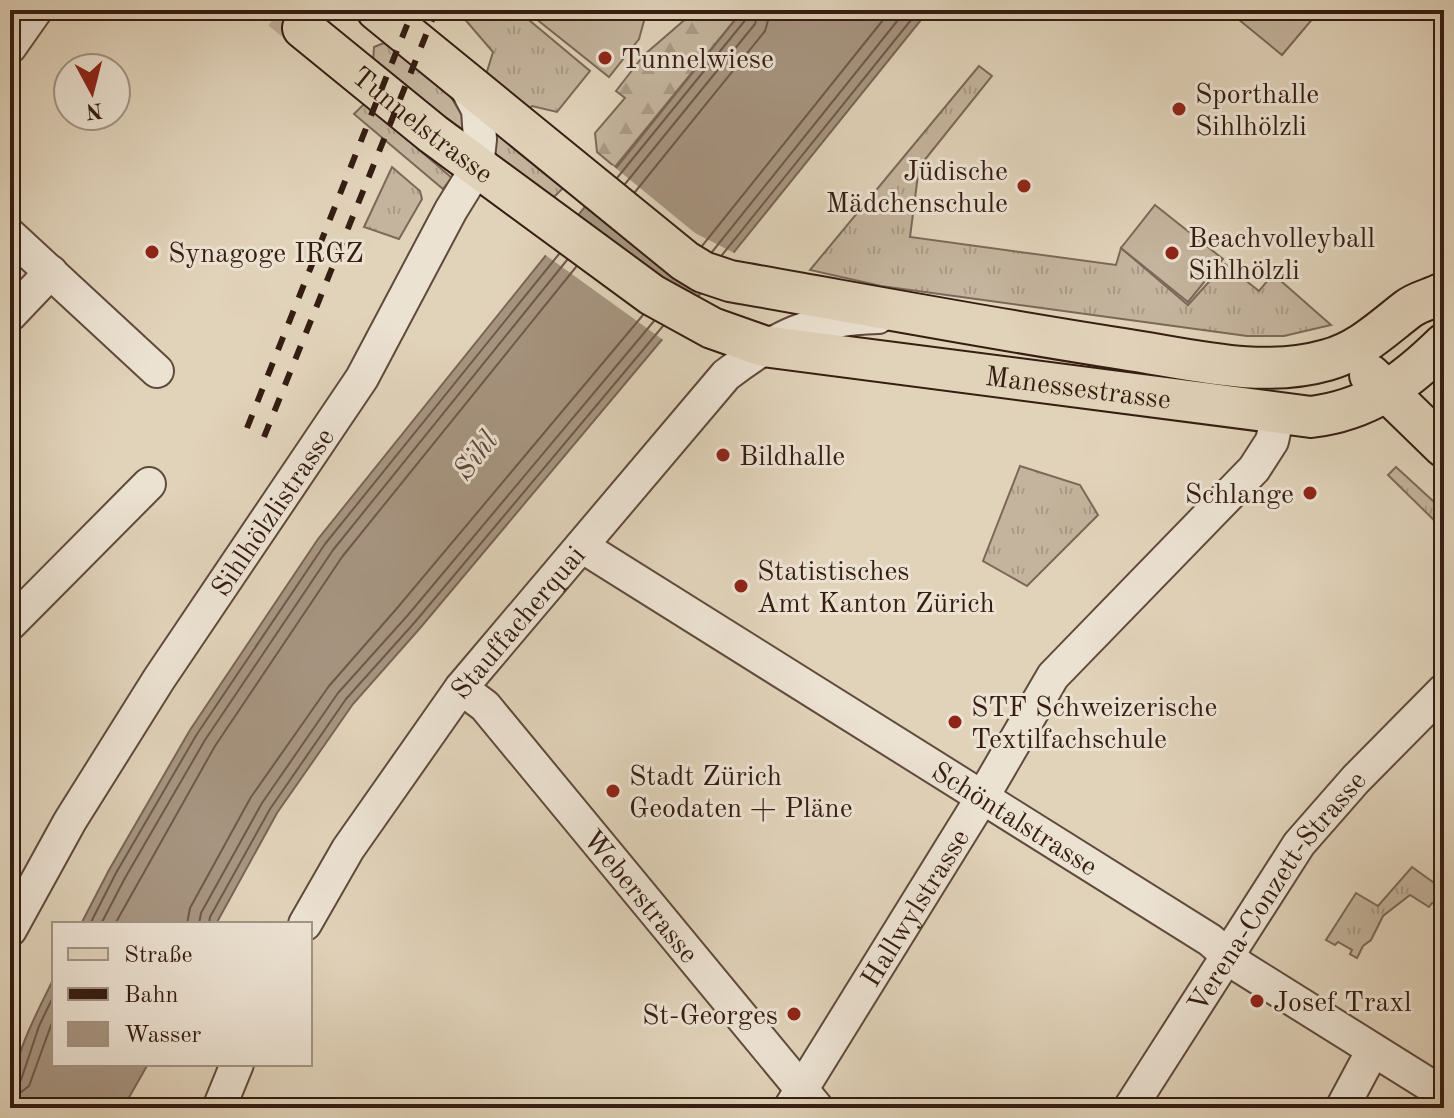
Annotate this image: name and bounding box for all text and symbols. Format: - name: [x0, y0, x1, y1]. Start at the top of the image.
- place label: Tunnelwiese: [621, 47, 774, 75]
- marker: Tunnelwiese: [596, 49, 614, 67]
- north arrow: [52, 52, 132, 132]
- street label: Tunnelstrasse: [346, 63, 497, 190]
- place label: Sporthalle Sihlhölzli: [1195, 82, 1319, 142]
- text: N: [84, 98, 104, 122]
- marker: Sporthalle Sihlhölzli: [1170, 100, 1188, 118]
- place label: Jüdische Mädchenschule: [826, 159, 1008, 219]
- marker: Jüdische Mädchenschule: [1015, 177, 1033, 195]
- place label: Beachvolleyball Sihlhölzli: [1188, 226, 1375, 286]
- place label: Synagoge IRGZ: [168, 241, 364, 269]
- marker: Synagoge IRGZ: [143, 243, 161, 261]
- marker: Beachvolleyball Sihlhölzli: [1163, 244, 1181, 262]
- street label: Manessestrasse: [983, 364, 1172, 416]
- street label: Sihlhölzlistrasse: [208, 424, 341, 602]
- water label: Sihl: [449, 426, 505, 486]
- place label: Bildhalle: [739, 444, 845, 472]
- marker: Bildhalle: [714, 446, 732, 464]
- place label: Schlange: [1185, 482, 1294, 510]
- marker: Schlange: [1301, 484, 1319, 502]
- street label: Stauffacherquai: [447, 542, 592, 705]
- place label: Statistisches Amt Kanton Zürich: [757, 559, 995, 619]
- marker: Statistisches Amt Kanton Zürich: [732, 577, 750, 595]
- place label: STF Schweizerische Textilfachschule: [971, 695, 1217, 755]
- marker: STF Schweizerische Textilfachschule: [946, 713, 964, 731]
- street label: Schöntalstrasse: [926, 758, 1101, 883]
- place label: Stadt Zürich Geodaten + Pläne: [629, 764, 853, 824]
- street label: Verena-Conzett-Strasse: [1184, 767, 1373, 1018]
- marker: Stadt Zürich Geodaten + Pläne: [604, 782, 622, 800]
- street label: Hallwylstrasse: [858, 825, 976, 993]
- street label: Weberstrasse: [577, 826, 702, 969]
- legend: [52, 922, 312, 1066]
- text: Straße: [124, 944, 193, 968]
- text: Bahn: [124, 984, 178, 1008]
- place label: Josef Traxl: [1273, 990, 1412, 1018]
- marker: Josef Traxl: [1248, 992, 1266, 1010]
- place label: St-Georges: [642, 1003, 778, 1031]
- marker: St-Georges: [785, 1005, 803, 1023]
- text: Wasser: [124, 1024, 201, 1048]

